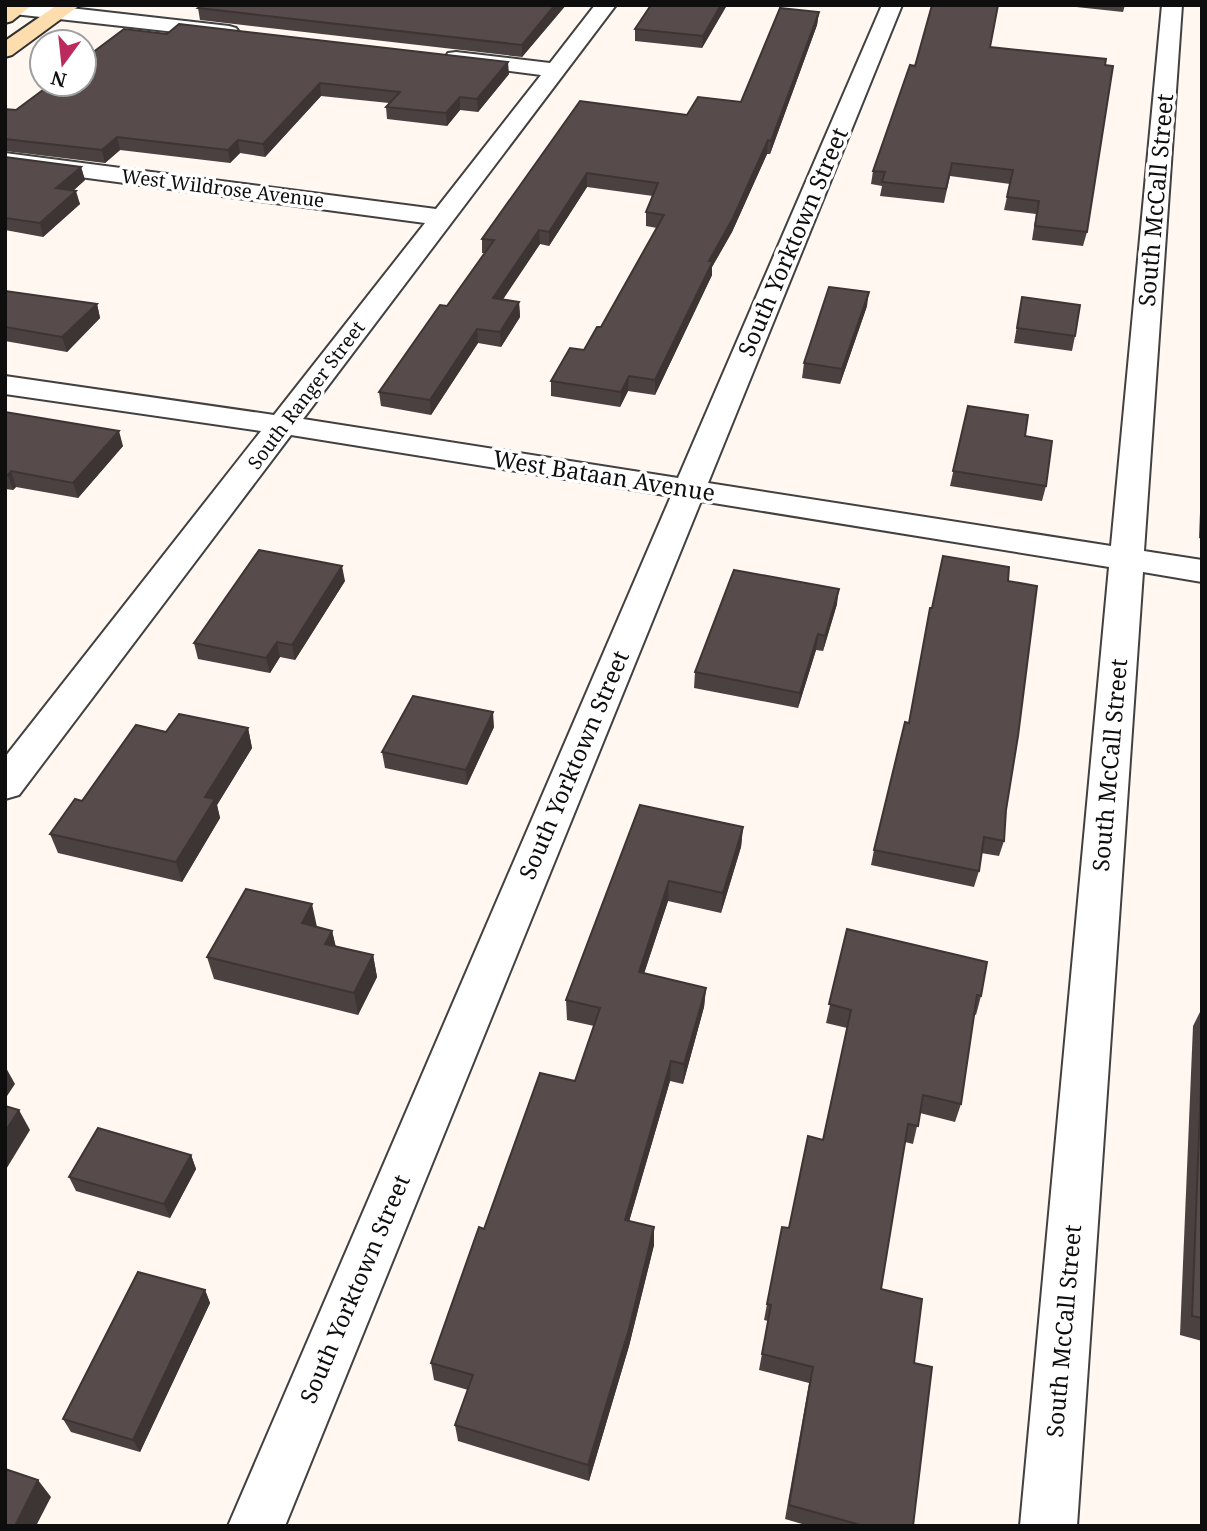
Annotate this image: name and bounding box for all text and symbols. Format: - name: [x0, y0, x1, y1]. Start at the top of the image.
- north arrow: [28, 28, 98, 98]
- text: N: [48, 65, 69, 94]
- street label: South McCall Street: [1130, 92, 1180, 308]
- street label: South Yorktown Street: [729, 122, 855, 361]
- street label: West Wildrose Avenue: [120, 163, 326, 213]
- street label: South Ranger Street: [242, 315, 371, 475]
- street label: West Bataan Avenue: [491, 442, 718, 508]
- street label: South Yorktown Street: [510, 645, 636, 884]
- street label: South McCall Street: [1084, 657, 1134, 873]
- street label: South Yorktown Street: [291, 1169, 417, 1408]
- street label: South McCall Street: [1038, 1223, 1088, 1439]

